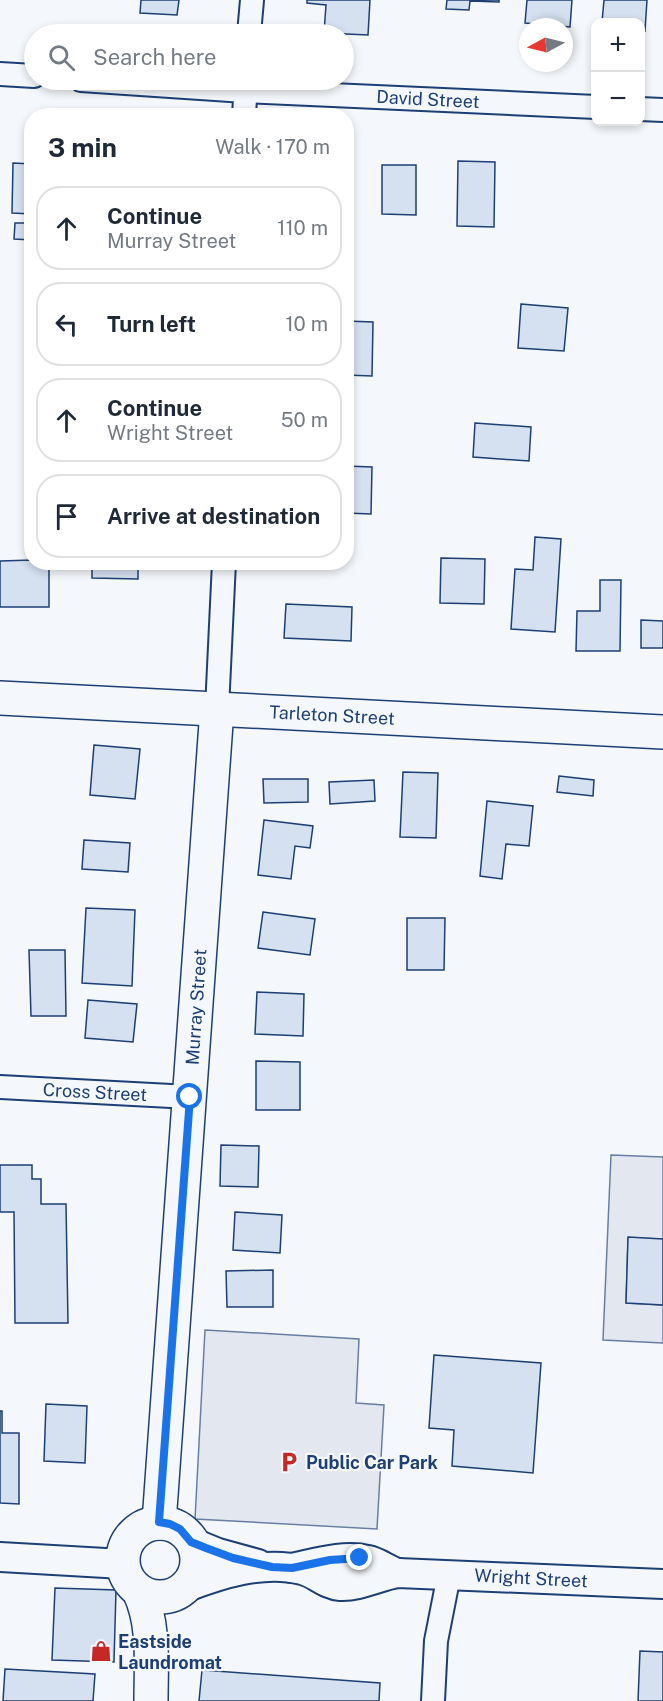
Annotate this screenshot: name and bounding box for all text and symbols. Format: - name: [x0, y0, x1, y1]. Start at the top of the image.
- north arrow: [519, 18, 573, 72]
- map controls: [591, 18, 645, 126]
- button: +: [591, 18, 645, 72]
- search box: [24, 24, 354, 90]
- icon: search: [45, 41, 78, 74]
- text: Search here: [93, 44, 217, 70]
- button: −: [591, 72, 645, 126]
- street label: David Street: [376, 86, 480, 112]
- text: 3 min: [48, 132, 117, 163]
- text: Walk · 170 m: [215, 135, 330, 159]
- text: Continue: [107, 203, 202, 229]
- icon: ahead: [50, 212, 83, 245]
- text: 110 m: [277, 216, 328, 240]
- text: Murray Street: [107, 229, 236, 253]
- icon: left: [50, 308, 83, 341]
- text: Turn left: [107, 311, 196, 337]
- text: 10 m: [285, 312, 328, 336]
- text: Continue: [107, 395, 202, 421]
- icon: ahead: [50, 404, 83, 437]
- text: 50 m: [281, 408, 328, 432]
- text: Wright Street: [107, 421, 233, 445]
- icon: arrive: [50, 500, 83, 533]
- text: Arrive at destination: [107, 503, 320, 529]
- street label: Tarleton Street: [269, 701, 395, 729]
- street label: Murray Street: [181, 948, 211, 1066]
- street label: Cross Street: [42, 1079, 148, 1105]
- route start: [176, 1083, 202, 1109]
- parking icon: Public Car Park: [277, 1450, 301, 1474]
- place label: Public Car Park: [306, 1452, 438, 1473]
- route end: [346, 1544, 372, 1570]
- street label: Wright Street: [474, 1565, 588, 1591]
- place label: Eastside Laundromat: [118, 1631, 222, 1673]
- shop icon: Eastside Laundromat: [89, 1639, 113, 1663]

